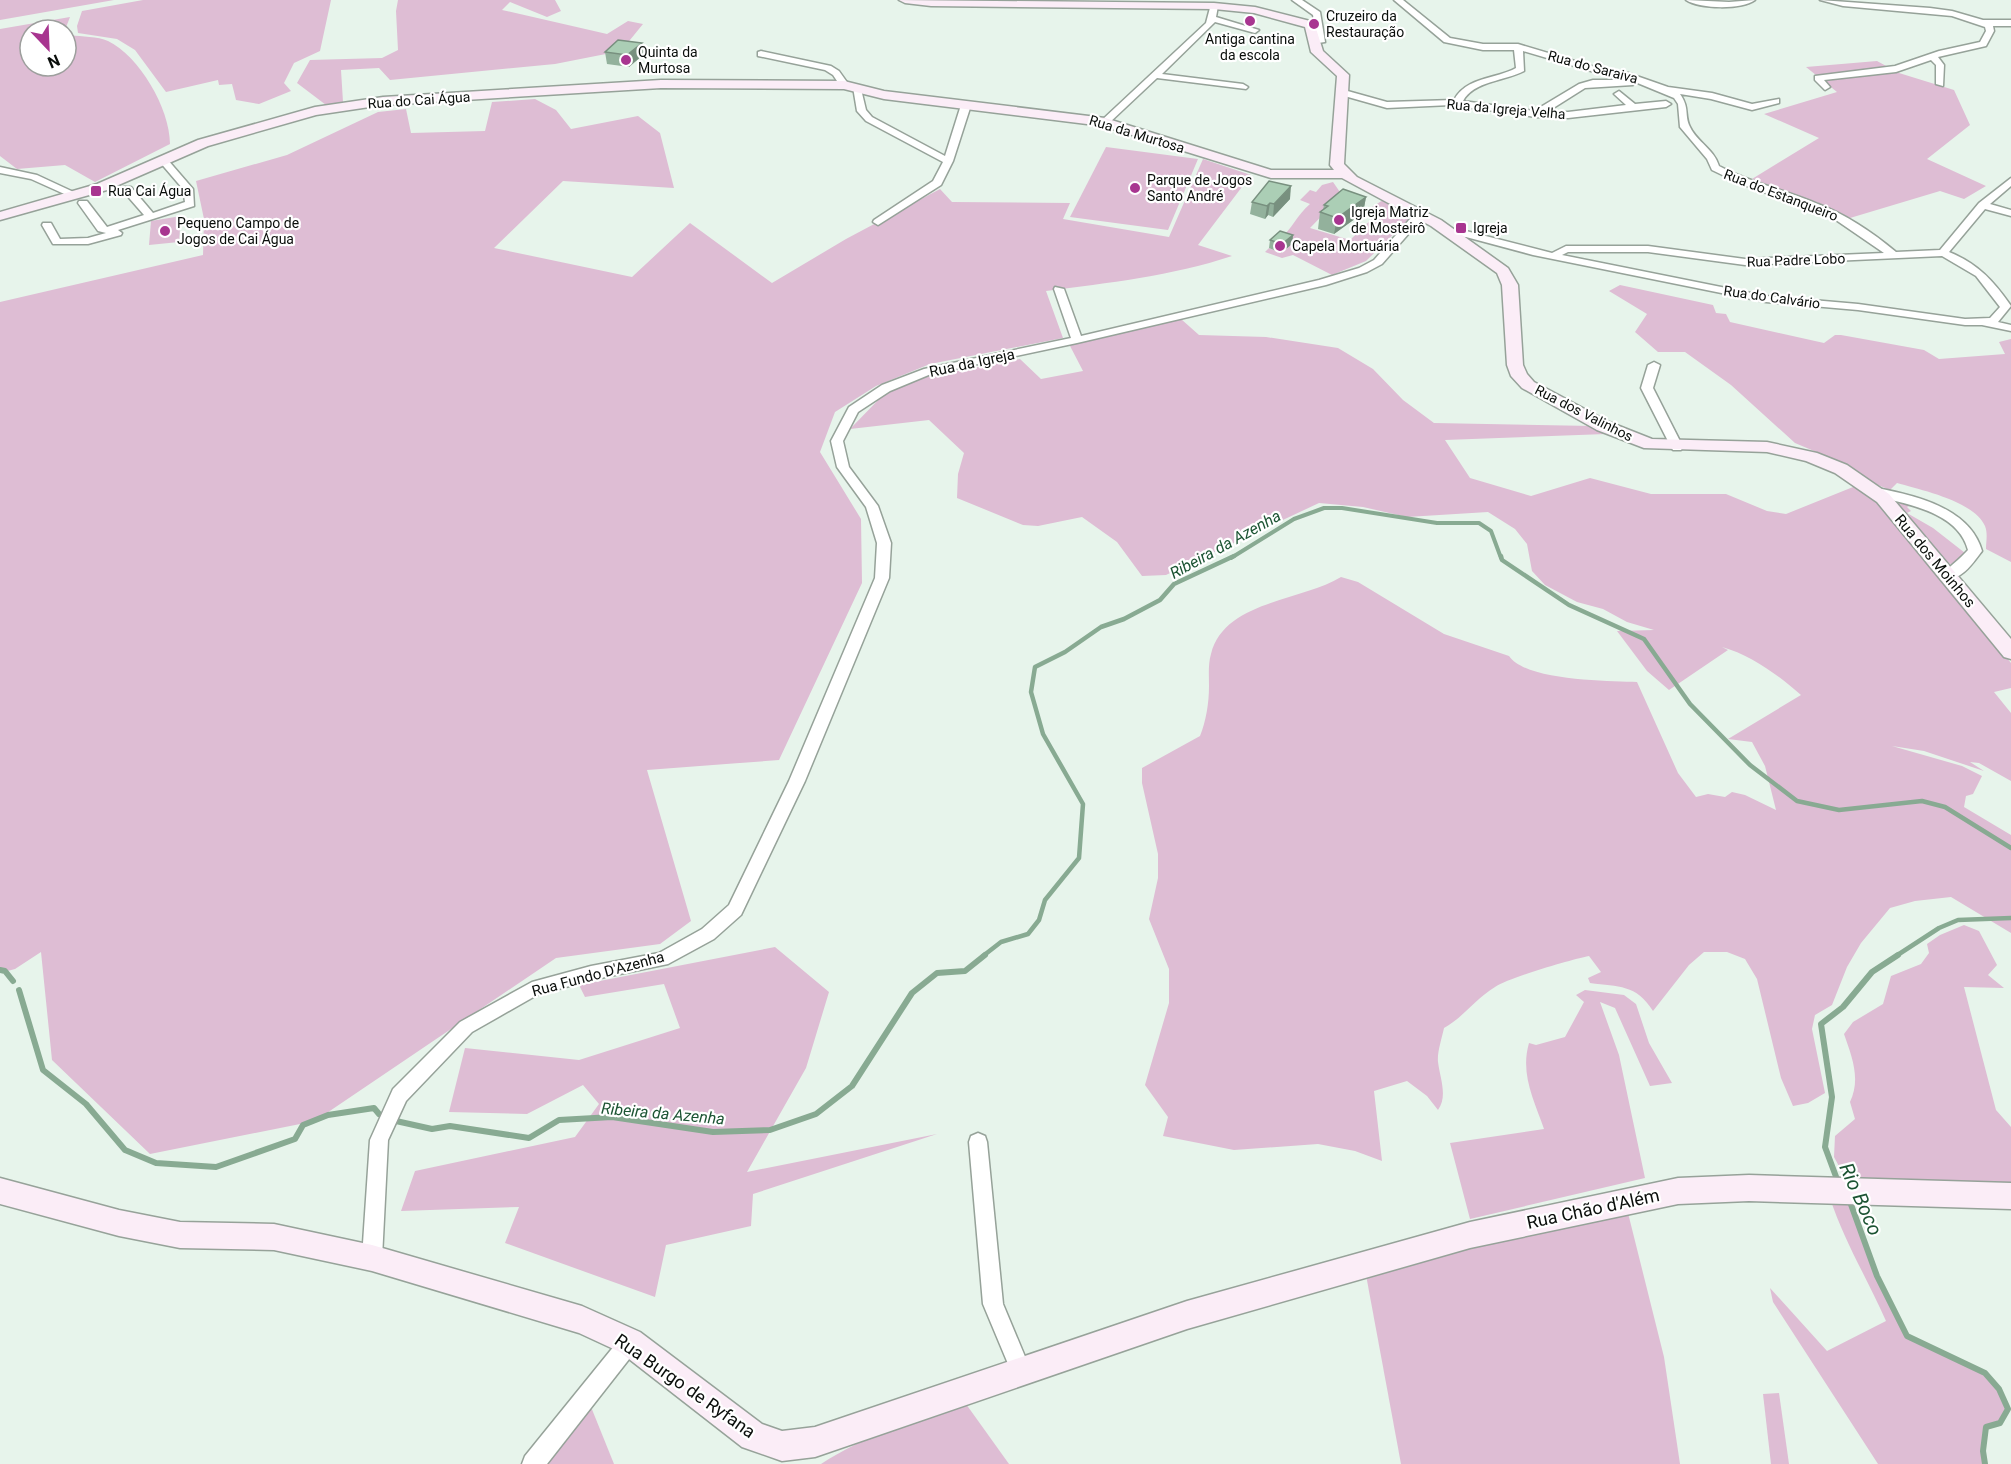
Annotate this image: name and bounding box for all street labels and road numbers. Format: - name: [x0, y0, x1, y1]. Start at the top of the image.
- street label: Rua do Saraiva: [1546, 47, 1640, 87]
- street label: Rua do Cai Água: [367, 87, 471, 112]
- street label: Rua da Igreja Velha: [1446, 96, 1566, 122]
- street label: Rua da Murtosa: [1087, 112, 1187, 156]
- street label: Rua do Estanqueiro: [1722, 166, 1840, 224]
- street label: Rua Padre Lobo: [1746, 250, 1846, 270]
- street label: Rua do Calvário: [1723, 282, 1821, 312]
- street label: Rua da Igreja: [928, 345, 1016, 381]
- street label: Rua dos Valinhos: [1532, 381, 1636, 445]
- street label: Rua dos Moinhos: [1891, 511, 1979, 611]
- street label: Rua Fundo D'Azenha: [530, 948, 666, 1000]
- street label: Rua Chão d'Além: [1525, 1184, 1661, 1233]
- street label: Rua Burgo de Ryfana: [611, 1329, 760, 1442]

